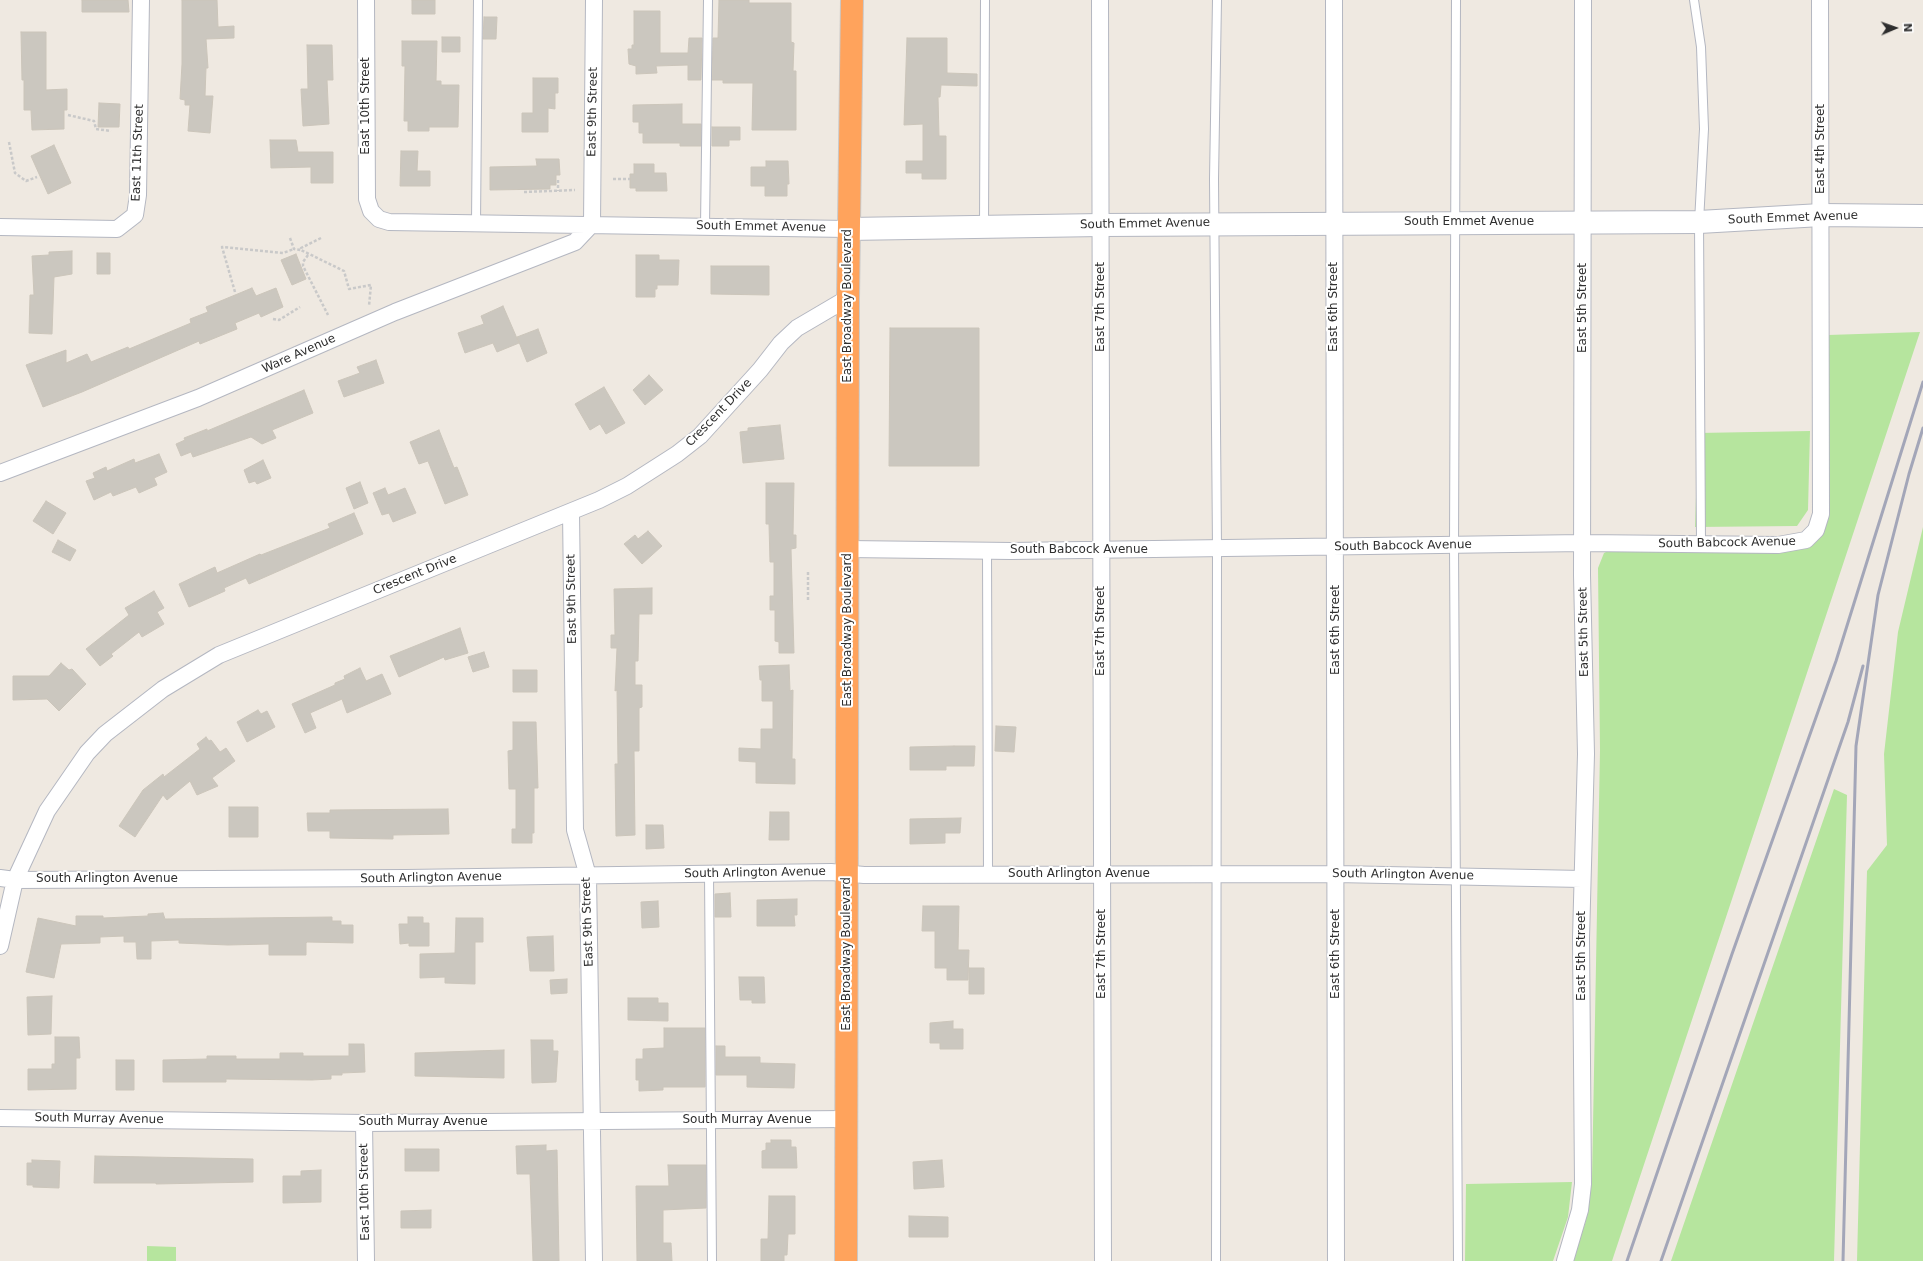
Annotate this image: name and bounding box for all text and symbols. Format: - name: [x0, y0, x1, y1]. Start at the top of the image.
- north arrow: [1875, 8, 1915, 48]
- text: N: [1901, 23, 1914, 32]
- street label: East 10th Street: [359, 57, 373, 155]
- street label: East 9th Street: [585, 67, 601, 157]
- street label: East 11th Street: [129, 104, 147, 202]
- street label: East 4th Street: [1814, 104, 1828, 194]
- street label: South Emmet Avenue: [1728, 209, 1858, 227]
- street label: South Emmet Avenue: [1404, 215, 1534, 229]
- street label: South Emmet Avenue: [1080, 216, 1210, 232]
- street label: South Emmet Avenue: [696, 219, 826, 235]
- street label: East Broadway Boulevard: [841, 229, 855, 383]
- street label: East 7th Street: [1094, 262, 1108, 352]
- street label: East 6th Street: [1327, 262, 1341, 352]
- street label: East 5th Street: [1576, 263, 1590, 353]
- street label: Ware Avenue: [260, 331, 338, 377]
- street label: Crescent Drive: [683, 376, 755, 450]
- street label: South Babcock Avenue: [1658, 535, 1796, 551]
- street label: South Babcock Avenue: [1334, 538, 1472, 554]
- street label: South Babcock Avenue: [1010, 543, 1148, 557]
- street label: Crescent Drive: [371, 552, 459, 598]
- street label: East Broadway Boulevard: [841, 553, 855, 707]
- street label: East 9th Street: [564, 554, 580, 644]
- street label: East 6th Street: [1329, 585, 1343, 675]
- street label: East 7th Street: [1094, 586, 1108, 676]
- street label: East 5th Street: [1576, 587, 1592, 677]
- street label: South Arlington Avenue: [684, 865, 826, 881]
- street label: South Arlington Avenue: [1008, 867, 1150, 881]
- street label: South Arlington Avenue: [1332, 867, 1474, 883]
- street label: South Arlington Avenue: [360, 870, 502, 886]
- street label: South Arlington Avenue: [36, 872, 178, 886]
- street label: East 9th Street: [579, 877, 597, 967]
- street label: East Broadway Boulevard: [840, 877, 854, 1031]
- street label: East 7th Street: [1095, 909, 1109, 999]
- street label: East 6th Street: [1329, 909, 1343, 999]
- street label: East 5th Street: [1575, 911, 1589, 1001]
- street label: South Murray Avenue: [34, 1111, 164, 1127]
- street label: South Murray Avenue: [682, 1113, 812, 1127]
- street label: South Murray Avenue: [358, 1115, 488, 1129]
- street label: East 10th Street: [357, 1143, 373, 1241]

